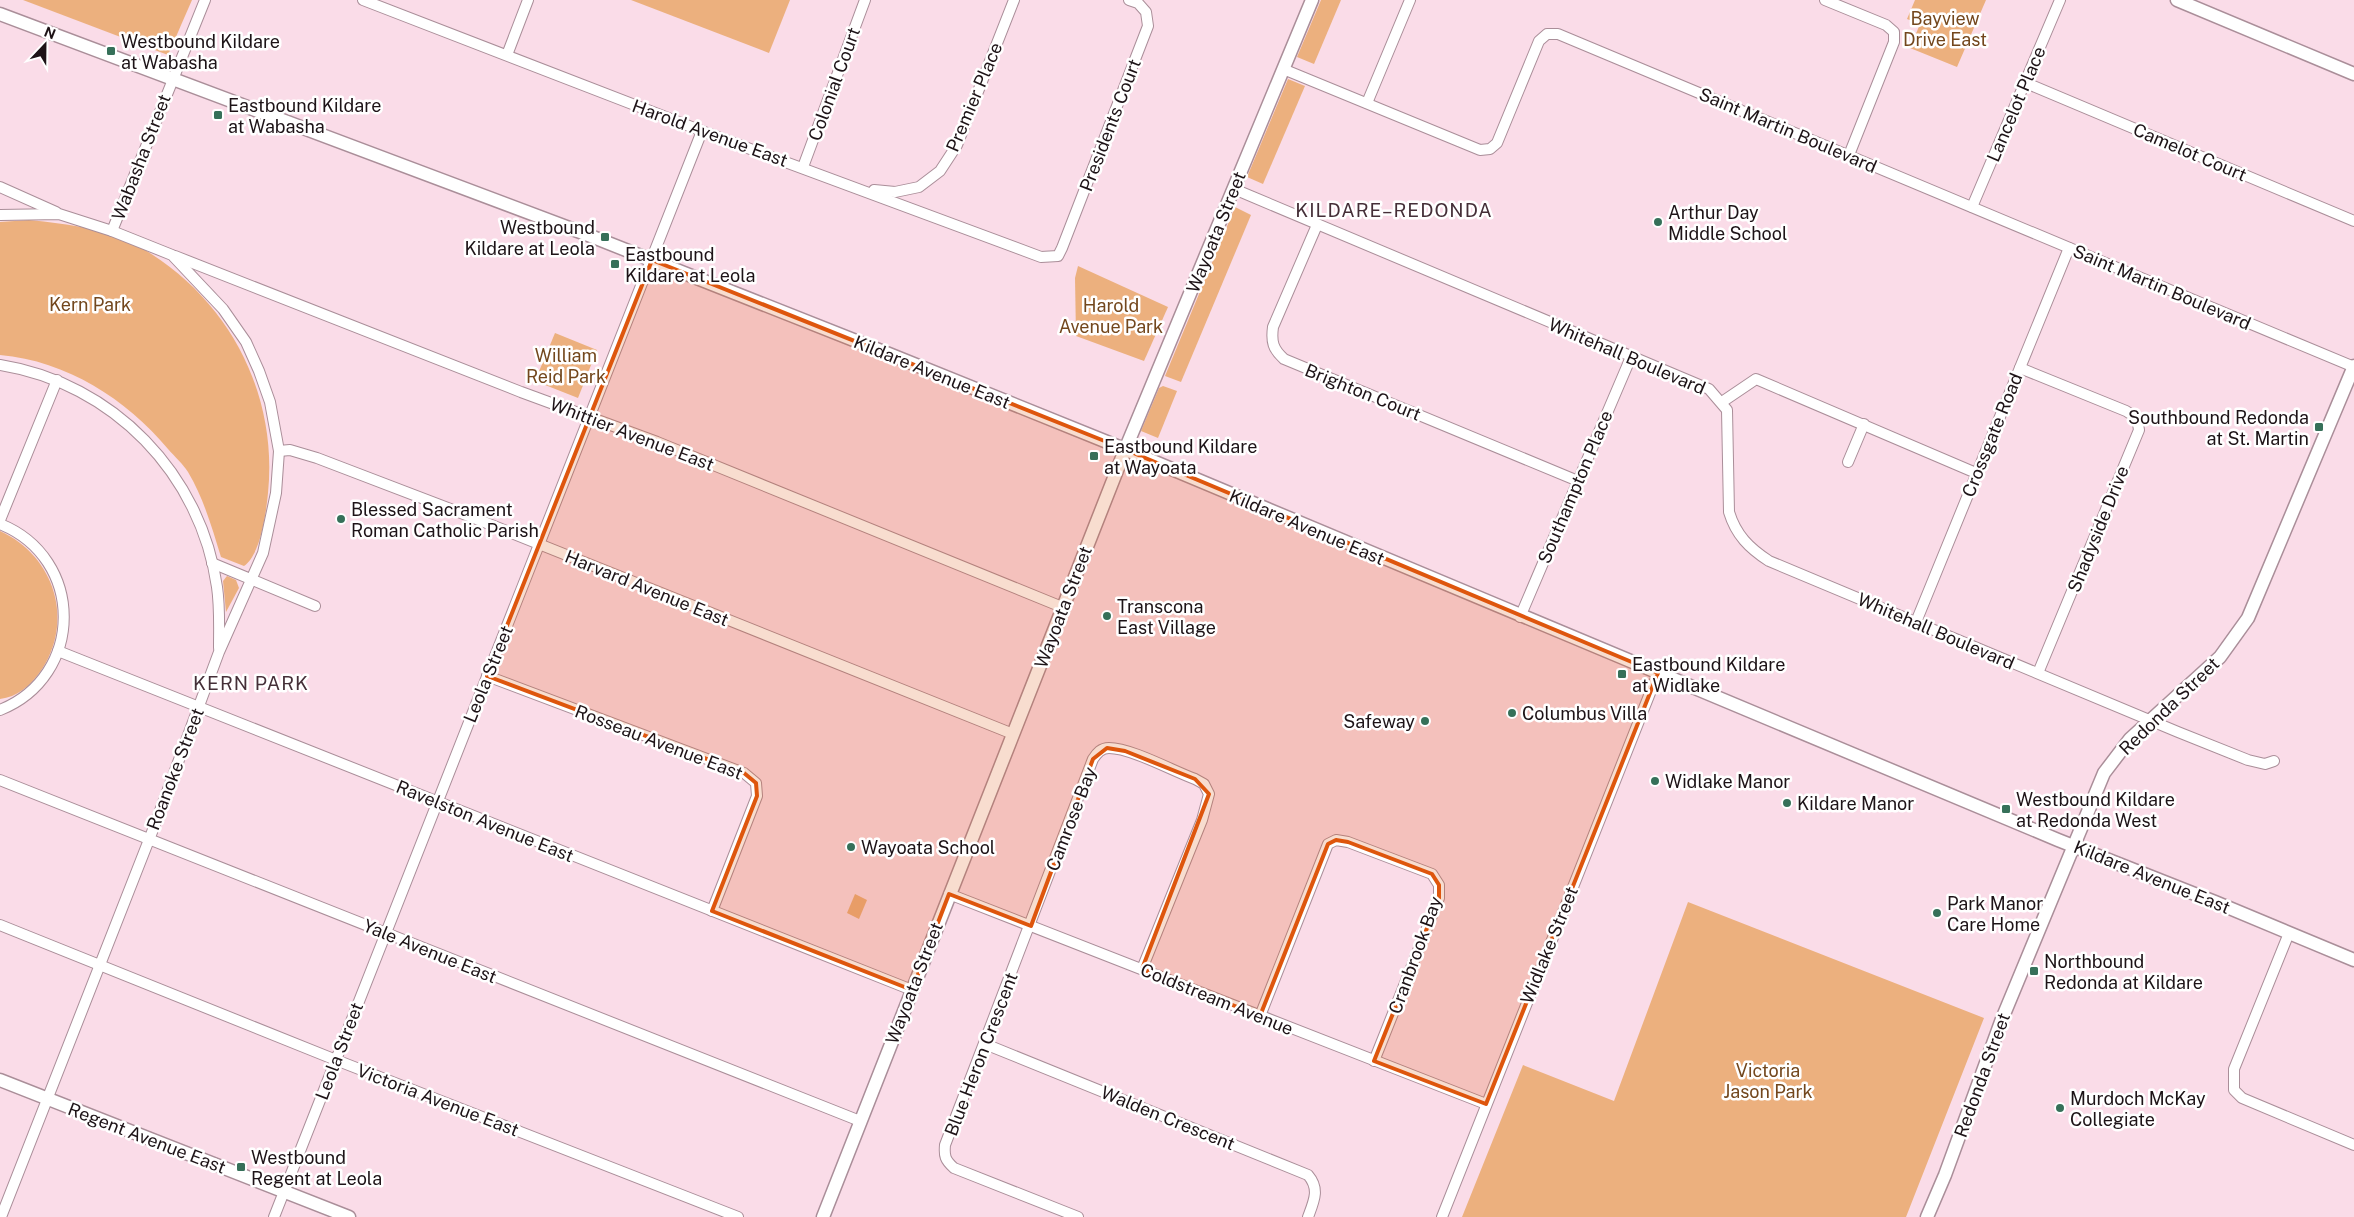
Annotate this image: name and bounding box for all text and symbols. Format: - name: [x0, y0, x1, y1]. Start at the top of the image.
- park label: Bayview Drive East: [1903, 8, 1987, 50]
- north arrow: [20, 20, 70, 70]
- text: N: [42, 23, 58, 42]
- street label: Colonial Court: [804, 24, 864, 144]
- place label: Westbound Kildare at Wabasha: [121, 31, 280, 73]
- street label: Premier Place: [941, 39, 1007, 155]
- street label: Lancelot Place: [1982, 43, 2050, 165]
- marker: Westbound Kildare at Wabasha: [105, 45, 117, 57]
- street label: Presidents Court: [1075, 56, 1145, 194]
- street label: Saint Martin Boulevard: [1696, 83, 1880, 177]
- street label: Wabasha Street: [107, 91, 175, 223]
- place label: Eastbound Kildare at Wabasha: [228, 95, 381, 137]
- street label: Harold Avenue East: [629, 95, 791, 171]
- marker: Eastbound Kildare at Wabasha: [212, 109, 224, 121]
- street label: Camelot Court: [2130, 119, 2250, 185]
- street label: Wayoata Street: [1182, 168, 1250, 296]
- district label: KILDARE–REDONDA: [1295, 199, 1493, 221]
- place label: Arthur Day Middle School: [1668, 202, 1787, 244]
- marker: Arthur Day Middle School: [1652, 216, 1664, 228]
- place label: Westbound Kildare at Leola: [464, 217, 595, 259]
- marker: Westbound Kildare at Leola: [599, 231, 611, 243]
- street label: Saint Martin Boulevard: [2070, 240, 2254, 334]
- place label: Eastbound Kildare at Leola: [625, 244, 756, 286]
- marker: Eastbound Kildare at Leola: [609, 258, 621, 270]
- park label: Kern Park: [49, 294, 131, 315]
- park label: Harold Avenue Park: [1059, 295, 1163, 337]
- street label: Whitehall Boulevard: [1545, 313, 1709, 399]
- street label: Kildare Avenue East: [851, 331, 1013, 413]
- park label: William Reid Park: [526, 345, 606, 387]
- street label: Brighton Court: [1302, 359, 1424, 425]
- street label: Crossgate Road: [1958, 370, 2026, 500]
- street label: Whittier Avenue East: [547, 393, 717, 475]
- street label: Southampton Place: [1533, 407, 1617, 567]
- place label: Southbound Redonda at St. Martin: [2128, 407, 2309, 449]
- marker: Southbound Redonda at St. Martin: [2313, 421, 2325, 433]
- place label: Eastbound Kildare at Wayoata: [1104, 436, 1257, 478]
- marker: Eastbound Kildare at Wayoata: [1088, 450, 1100, 462]
- street label: Shadyside Drive: [2063, 463, 2133, 595]
- street label: Kildare Avenue East: [1226, 485, 1388, 569]
- place label: Blessed Sacrament Roman Catholic Parish: [351, 499, 539, 541]
- marker: Blessed Sacrament Roman Catholic Parish: [335, 513, 347, 525]
- street label: Wayoata Street: [1030, 543, 1096, 671]
- street label: Harvard Avenue East: [562, 546, 732, 630]
- street label: Whitehall Boulevard: [1854, 588, 2018, 674]
- place label: Transcona East Village: [1117, 596, 1216, 638]
- marker: Transcona East Village: [1101, 610, 1113, 622]
- street label: Leola Street: [459, 622, 517, 726]
- street label: Redonda Street: [2115, 653, 2223, 759]
- place label: Eastbound Kildare at Widlake: [1632, 654, 1785, 696]
- marker: Eastbound Kildare at Widlake: [1616, 668, 1628, 680]
- district label: KERN PARK: [193, 672, 309, 694]
- street label: Rosseau Avenue East: [572, 700, 746, 784]
- place label: Columbus Villa: [1522, 703, 1647, 724]
- street label: Roanoke Street: [142, 705, 208, 833]
- marker: Columbus Villa: [1506, 707, 1518, 719]
- place label: Safeway: [1343, 711, 1415, 732]
- marker: Safeway: [1419, 715, 1431, 727]
- street label: Camrose Bay: [1042, 764, 1101, 874]
- place label: Widlake Manor: [1665, 771, 1790, 792]
- marker: Widlake Manor: [1649, 775, 1661, 787]
- street label: Ravelston Avenue East: [393, 776, 577, 866]
- place label: Westbound Kildare at Redonda West: [2016, 789, 2175, 831]
- place label: Kildare Manor: [1797, 793, 1914, 814]
- marker: Kildare Manor: [1781, 797, 1793, 809]
- marker: Westbound Kildare at Redonda West: [2000, 803, 2012, 815]
- street label: Kildare Avenue East: [2071, 836, 2233, 918]
- place label: Wayoata School: [861, 837, 995, 858]
- marker: Wayoata School: [845, 841, 857, 853]
- street label: Widlake Street: [1516, 883, 1582, 1007]
- street label: Cranbrook Bay: [1384, 893, 1446, 1017]
- place label: Park Manor Care Home: [1947, 893, 2043, 935]
- marker: Park Manor Care Home: [1931, 907, 1943, 919]
- street label: Yale Avenue East: [360, 915, 500, 987]
- street label: Wayoata Street: [881, 919, 947, 1047]
- place label: Northbound Redonda at Kildare: [2044, 951, 2203, 993]
- street label: Coldstream Avenue: [1138, 959, 1296, 1039]
- marker: Northbound Redonda at Kildare: [2028, 965, 2040, 977]
- street label: Blue Heron Crescent: [940, 969, 1022, 1139]
- street label: Leola Street: [311, 999, 367, 1103]
- street label: Redonda Street: [1950, 1010, 2014, 1140]
- street label: Victoria Avenue East: [354, 1059, 522, 1141]
- park label: Victoria Jason Park: [1723, 1060, 1813, 1102]
- street label: Walden Crescent: [1098, 1082, 1238, 1154]
- place label: Murdoch McKay Collegiate: [2070, 1088, 2206, 1130]
- street label: Regent Avenue East: [65, 1098, 229, 1178]
- marker: Murdoch McKay Collegiate: [2054, 1102, 2066, 1114]
- place label: Westbound Regent at Leola: [251, 1147, 382, 1189]
- marker: Westbound Regent at Leola: [235, 1161, 247, 1173]

